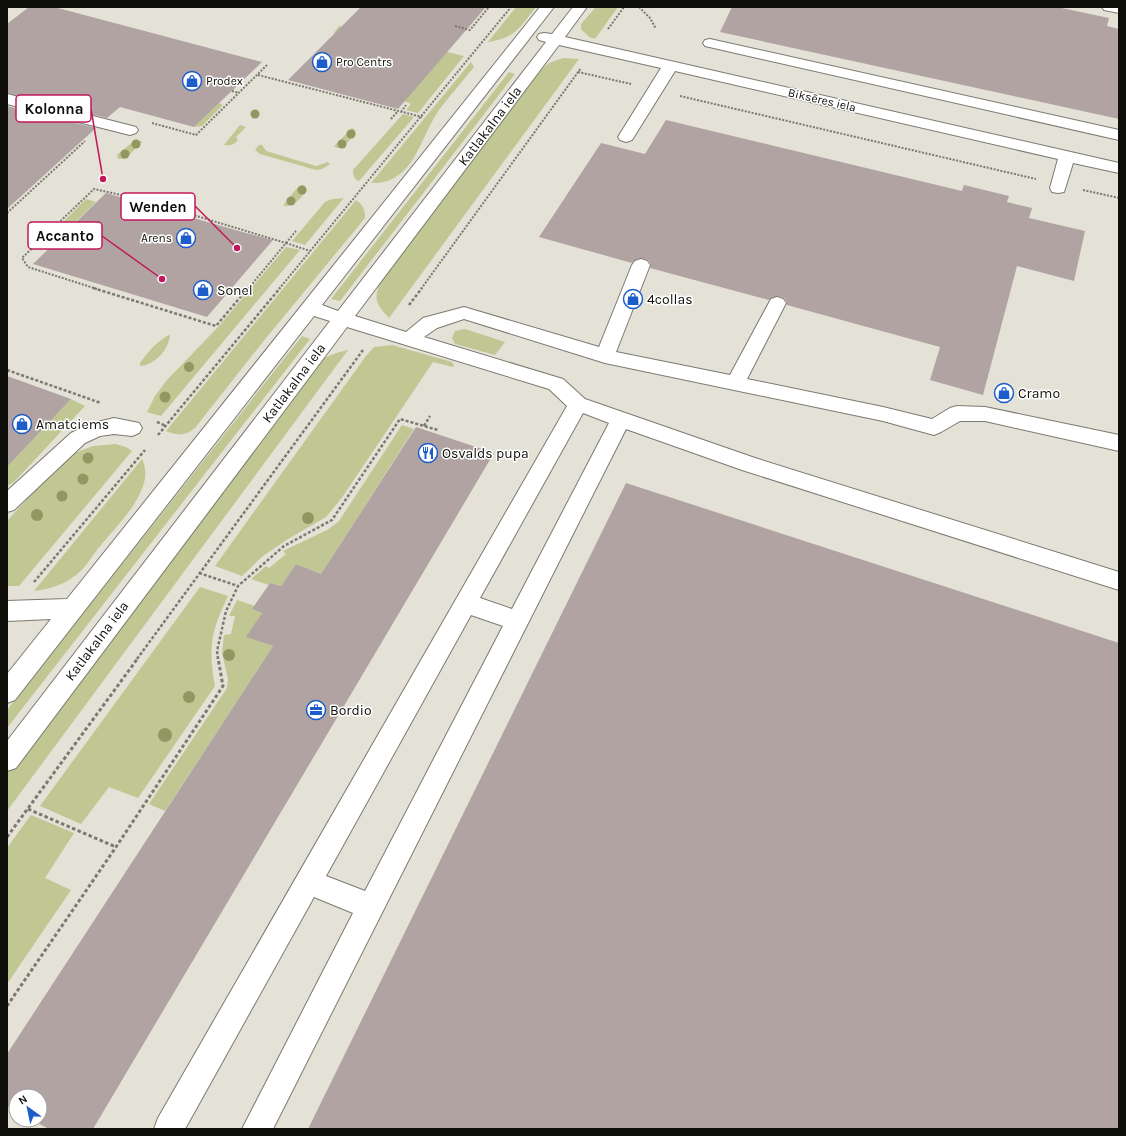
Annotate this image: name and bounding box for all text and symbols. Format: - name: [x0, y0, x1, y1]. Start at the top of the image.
- shop icon: Pro Centrs: [311, 51, 333, 73]
- place label: Pro Centrs: [336, 55, 392, 69]
- shop icon: Prodex: [181, 70, 203, 92]
- place label: Prodex: [206, 74, 243, 88]
- street label: Katlakalna iela: [455, 83, 525, 169]
- street label: Biksēres iela: [787, 85, 857, 115]
- callout: Kolonna: [16, 95, 91, 122]
- text: Kolonna: [25, 100, 83, 118]
- callout: Wenden: [121, 193, 195, 220]
- text: Wenden: [129, 198, 187, 216]
- callout: Accanto: [28, 222, 102, 249]
- text: Accanto: [36, 227, 94, 245]
- shop icon: Arens: [175, 227, 197, 249]
- place label: Arens: [141, 231, 172, 245]
- shop icon: Sonel: [192, 279, 214, 301]
- place label: Sonel: [217, 282, 253, 299]
- shop icon: 4collas: [622, 288, 644, 310]
- place label: 4collas: [647, 291, 693, 308]
- street label: Katlakalna iela: [259, 340, 329, 426]
- shop icon: Cramo: [993, 382, 1015, 404]
- place label: Cramo: [1018, 385, 1060, 402]
- shop icon: Amatciems: [11, 413, 33, 435]
- place label: Amatciems: [36, 416, 109, 433]
- restaurant icon: Osvalds pupa: [417, 442, 439, 464]
- place label: Osvalds pupa: [442, 445, 529, 462]
- street label: Katlakalna iela: [62, 598, 132, 684]
- office icon: Bordio: [305, 699, 327, 721]
- place label: Bordio: [330, 702, 372, 719]
- north arrow: [8, 1088, 48, 1128]
- text: N: [16, 1092, 30, 1108]

